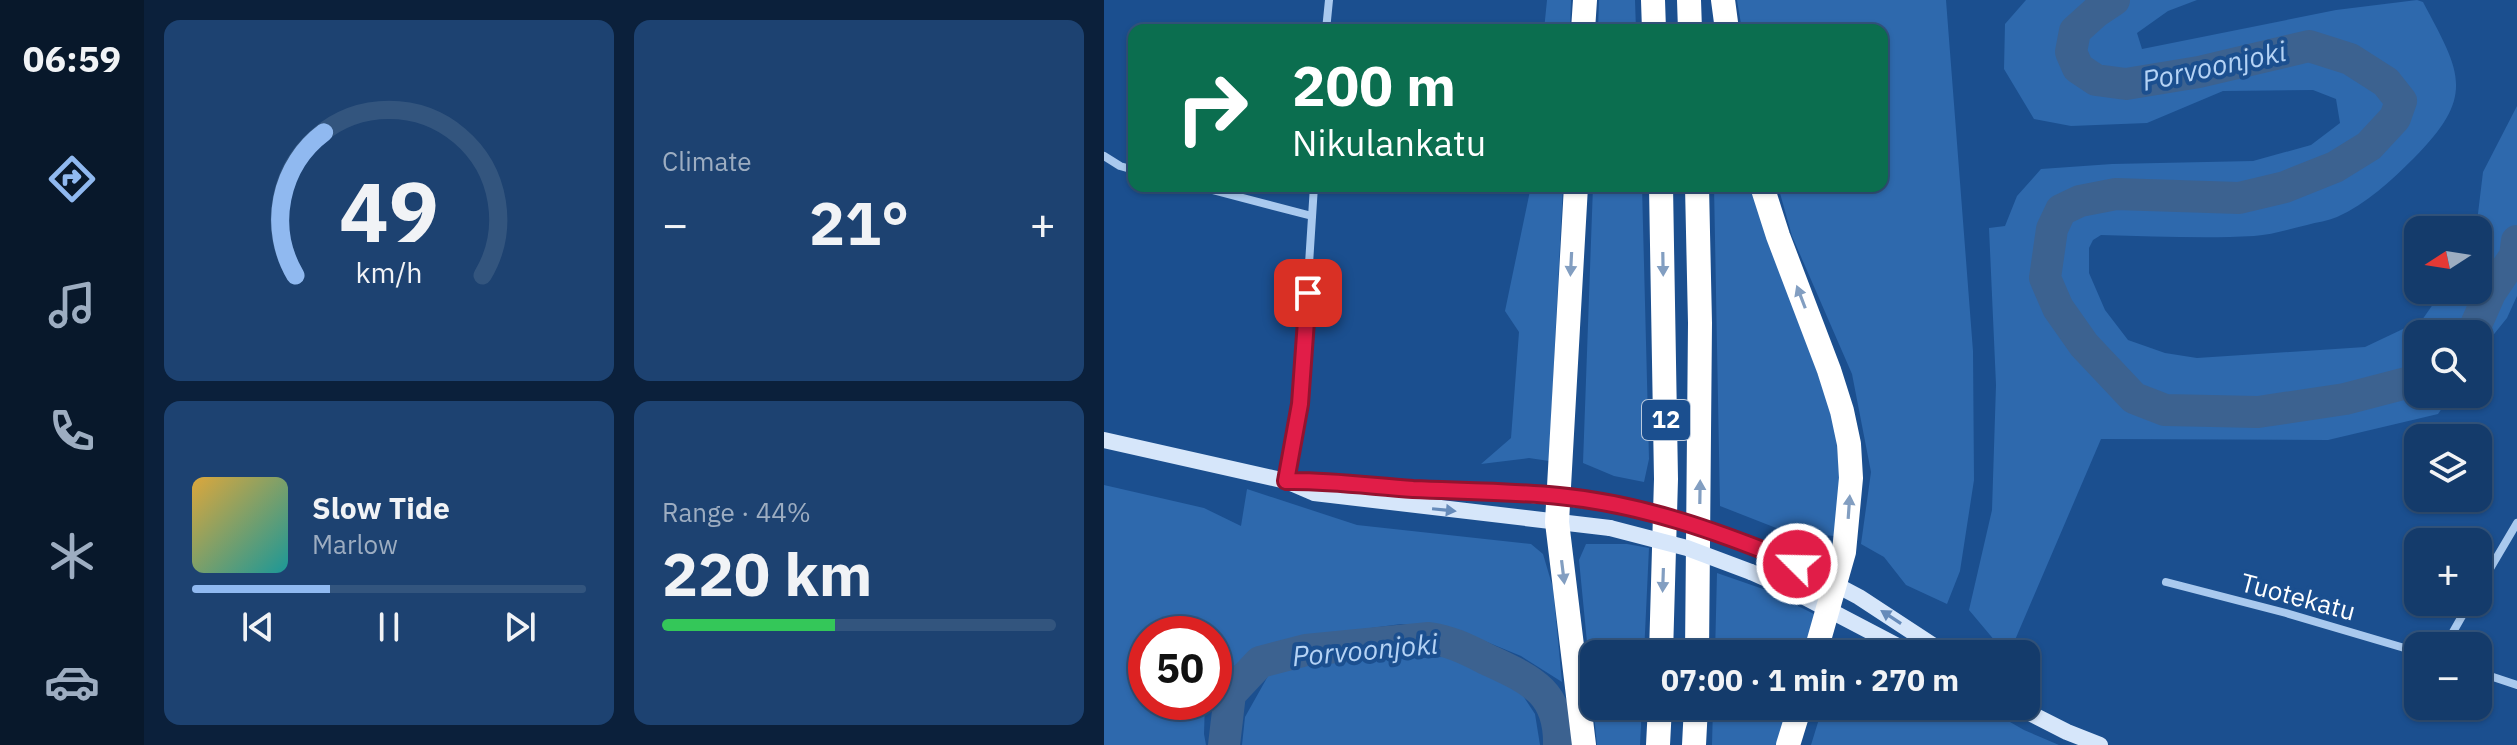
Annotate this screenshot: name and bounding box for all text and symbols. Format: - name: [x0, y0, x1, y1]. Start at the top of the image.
- water label: Porvoonjoki: [2138, 32, 2290, 99]
- text: 06:59: [23, 35, 121, 82]
- text: 200 m: [1292, 49, 1456, 121]
- icon: right: [1160, 56, 1264, 160]
- text: Nikulankatu: [1292, 119, 1486, 166]
- text: Climate: [662, 144, 752, 178]
- icon: directions: [44, 151, 100, 207]
- text: 49: [339, 157, 439, 265]
- text: 21°: [809, 183, 909, 262]
- text: −: [662, 195, 688, 252]
- text: +: [1030, 195, 1056, 252]
- north arrow: [2404, 216, 2492, 304]
- map controls: [2404, 216, 2492, 720]
- one-way arrow: [1564, 252, 1577, 277]
- one-way arrow: [1657, 252, 1669, 277]
- text: km/h: [355, 254, 423, 291]
- pin: [1274, 259, 1342, 327]
- icon: arrive: [1286, 271, 1330, 315]
- icon: music: [44, 277, 100, 333]
- one-way arrow: [1794, 285, 1807, 309]
- button: search: [2404, 320, 2492, 408]
- road number: 12: [1642, 400, 1690, 440]
- icon: phone: [44, 403, 100, 459]
- button: layers: [2404, 424, 2492, 512]
- one-way arrow: [1694, 479, 1707, 504]
- text: Slow Tide: [312, 488, 450, 527]
- one-way arrow: [1843, 494, 1856, 519]
- text: Range · 44%: [662, 495, 811, 529]
- one-way arrow: [1432, 503, 1457, 516]
- position arrow: [1755, 522, 1839, 606]
- text: Marlow: [312, 527, 398, 561]
- icon: climate: [44, 528, 100, 584]
- button: +: [2404, 528, 2492, 616]
- text: 220 km: [662, 534, 872, 613]
- one-way arrow: [1557, 560, 1570, 585]
- street label: Tuotekatu: [2237, 564, 2359, 628]
- one-way arrow: [1657, 568, 1670, 593]
- icon: previous: [236, 605, 280, 649]
- icon: pause: [367, 605, 411, 649]
- icon: next: [498, 605, 542, 649]
- one-way arrow: [1880, 611, 1902, 625]
- speed limit sign: 50: [1128, 616, 1232, 720]
- water label: Porvoonjoki: [1290, 625, 1440, 674]
- button: −: [2404, 632, 2492, 720]
- icon: car: [44, 654, 100, 710]
- text: 07:00 · 1 min · 270 m: [1661, 660, 1959, 699]

